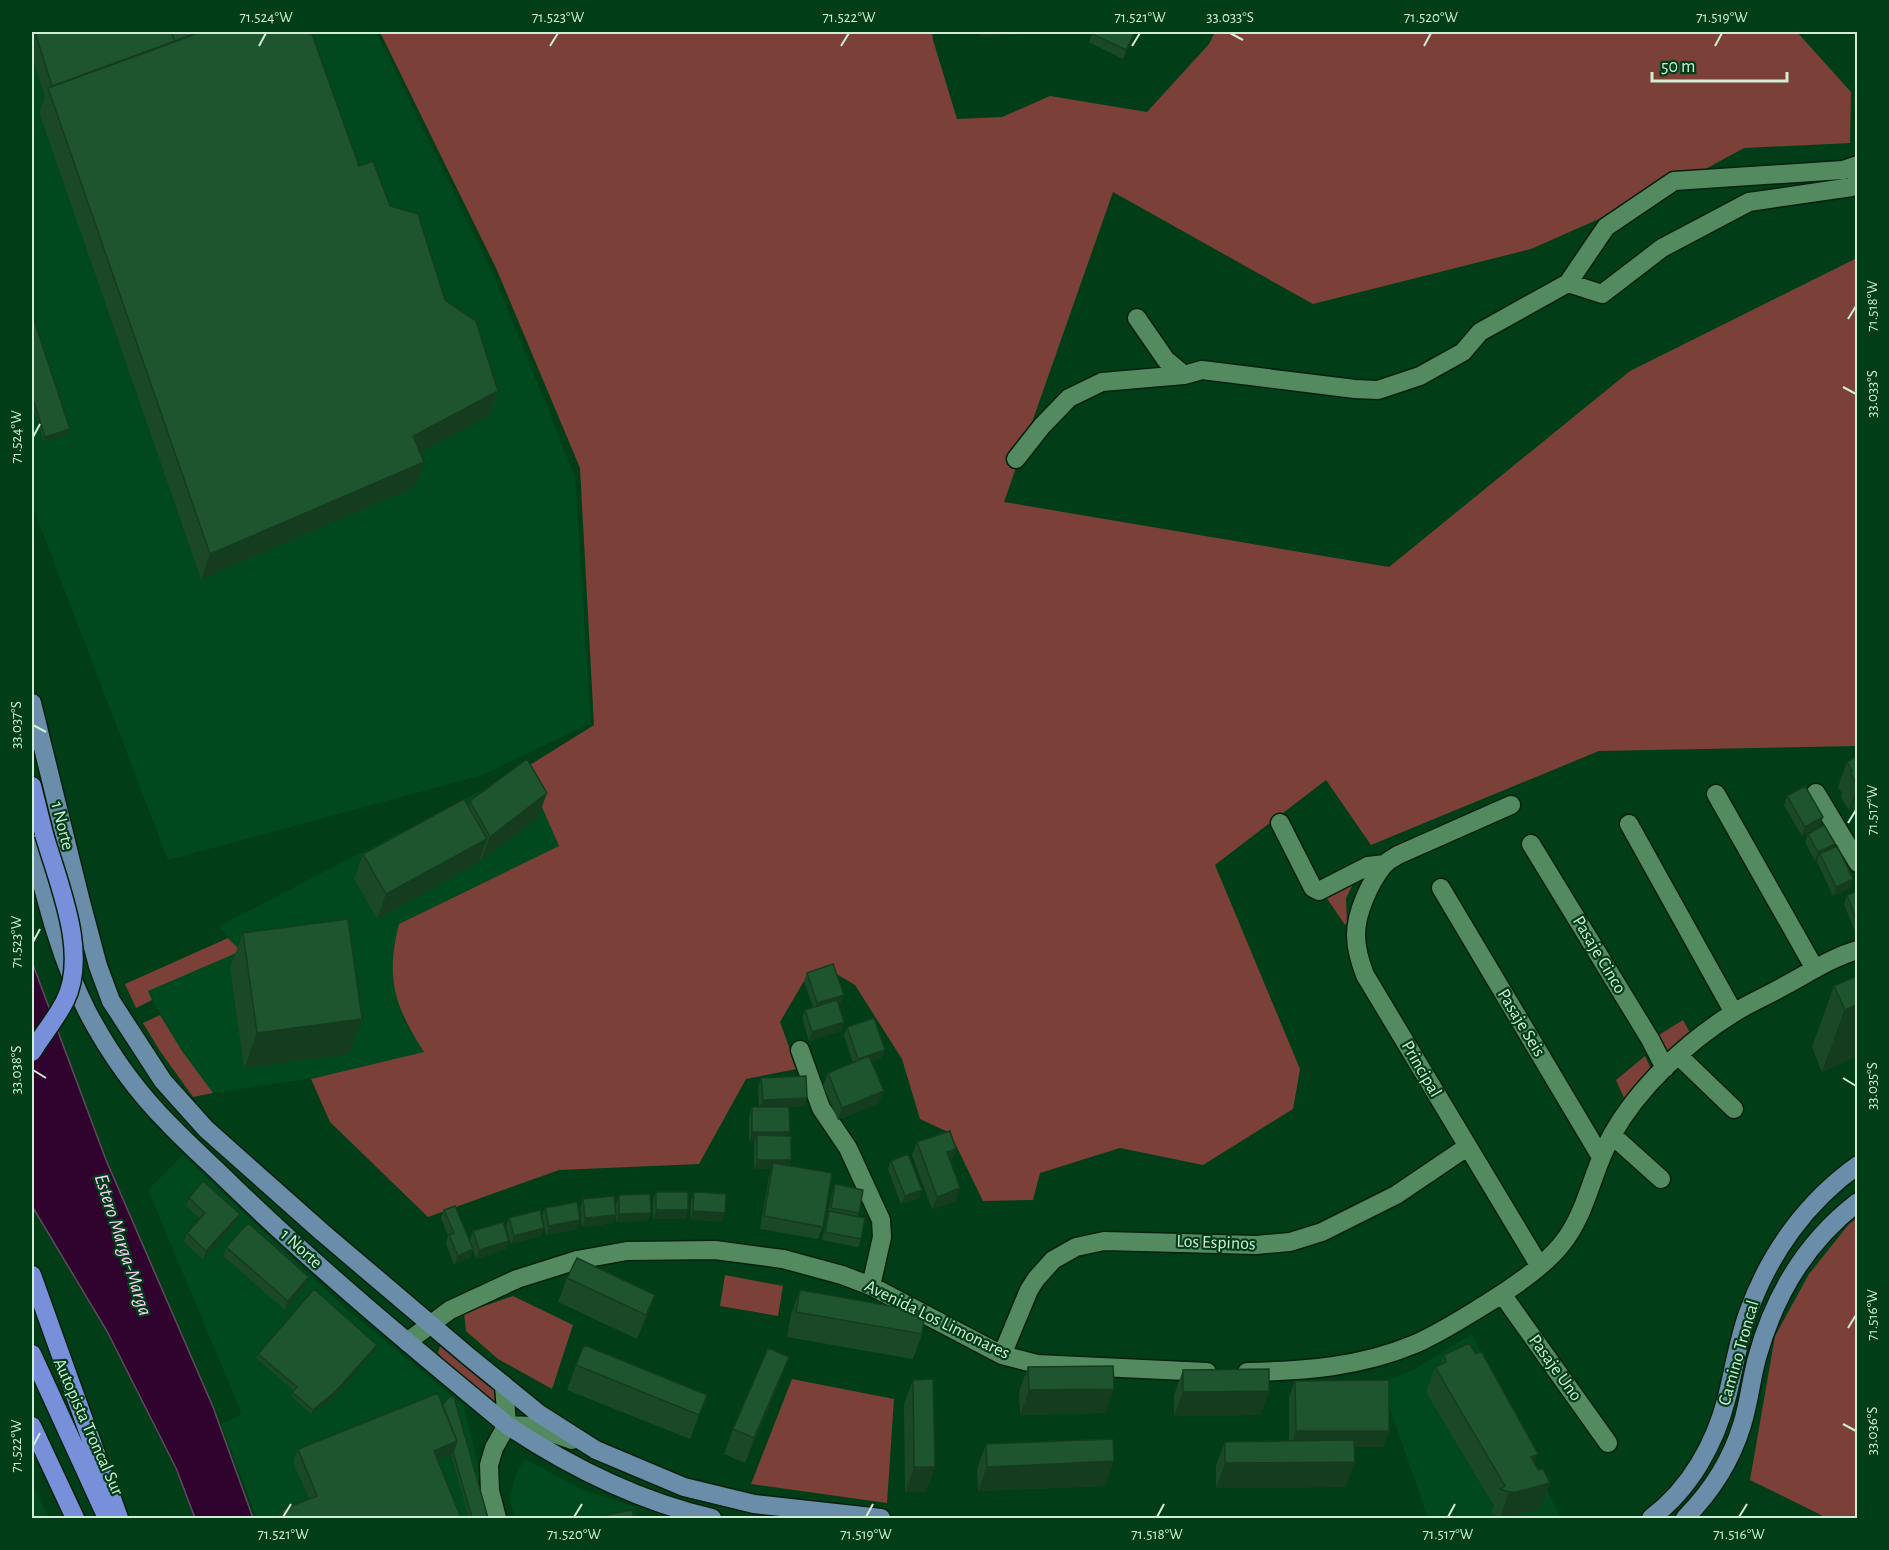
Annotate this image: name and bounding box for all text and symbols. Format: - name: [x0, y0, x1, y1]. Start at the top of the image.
- text: 71.524°W: [239, 10, 293, 25]
- text: 71.523°W: [532, 10, 585, 25]
- text: 71.522°W: [823, 10, 876, 25]
- text: 71.521°W: [1114, 10, 1166, 25]
- text: 33.033°S: [1206, 10, 1254, 25]
- text: 71.520°W: [1404, 10, 1459, 25]
- text: 71.519°W: [1696, 10, 1748, 25]
- scale bar: [1652, 45, 1787, 83]
- text: 50 m: [1661, 58, 1695, 76]
- text: 71.518°W: [1865, 280, 1880, 332]
- text: 33.033°S: [1865, 370, 1880, 418]
- text: 71.524°W: [9, 410, 24, 464]
- text: 33.037°S: [9, 701, 24, 749]
- text: 71.517°W: [1865, 784, 1880, 835]
- street label: 1 Norte: [47, 800, 77, 852]
- street label: Pasaje Cinco: [1569, 913, 1629, 997]
- text: 71.523°W: [9, 915, 24, 968]
- street label: Pasaje Seis: [1494, 986, 1548, 1060]
- street label: Principal: [1398, 1038, 1444, 1100]
- text: 33.038°S: [9, 1046, 24, 1094]
- text: 33.035°S: [1865, 1062, 1880, 1110]
- water label: Estero Marga-Marga: [91, 1172, 155, 1318]
- street label: 1 Norte: [277, 1226, 325, 1272]
- street label: Los Espinos: [1176, 1233, 1256, 1253]
- street label: Avenida Los Limonares: [862, 1277, 1012, 1363]
- text: 71.516°W: [1865, 1289, 1880, 1341]
- street label: Camino Troncal: [1715, 1298, 1763, 1408]
- street label: Pasaje Uno: [1525, 1331, 1585, 1405]
- street label: Autopista Troncal Sur: [50, 1356, 126, 1498]
- text: 33.036°S: [1865, 1407, 1880, 1455]
- text: 71.522°W: [9, 1419, 24, 1472]
- text: 71.521°W: [257, 1527, 309, 1542]
- text: 71.520°W: [547, 1527, 602, 1542]
- text: 71.519°W: [840, 1527, 892, 1542]
- text: 71.518°W: [1131, 1527, 1183, 1542]
- text: 71.517°W: [1423, 1527, 1474, 1542]
- text: 71.516°W: [1713, 1527, 1765, 1542]

